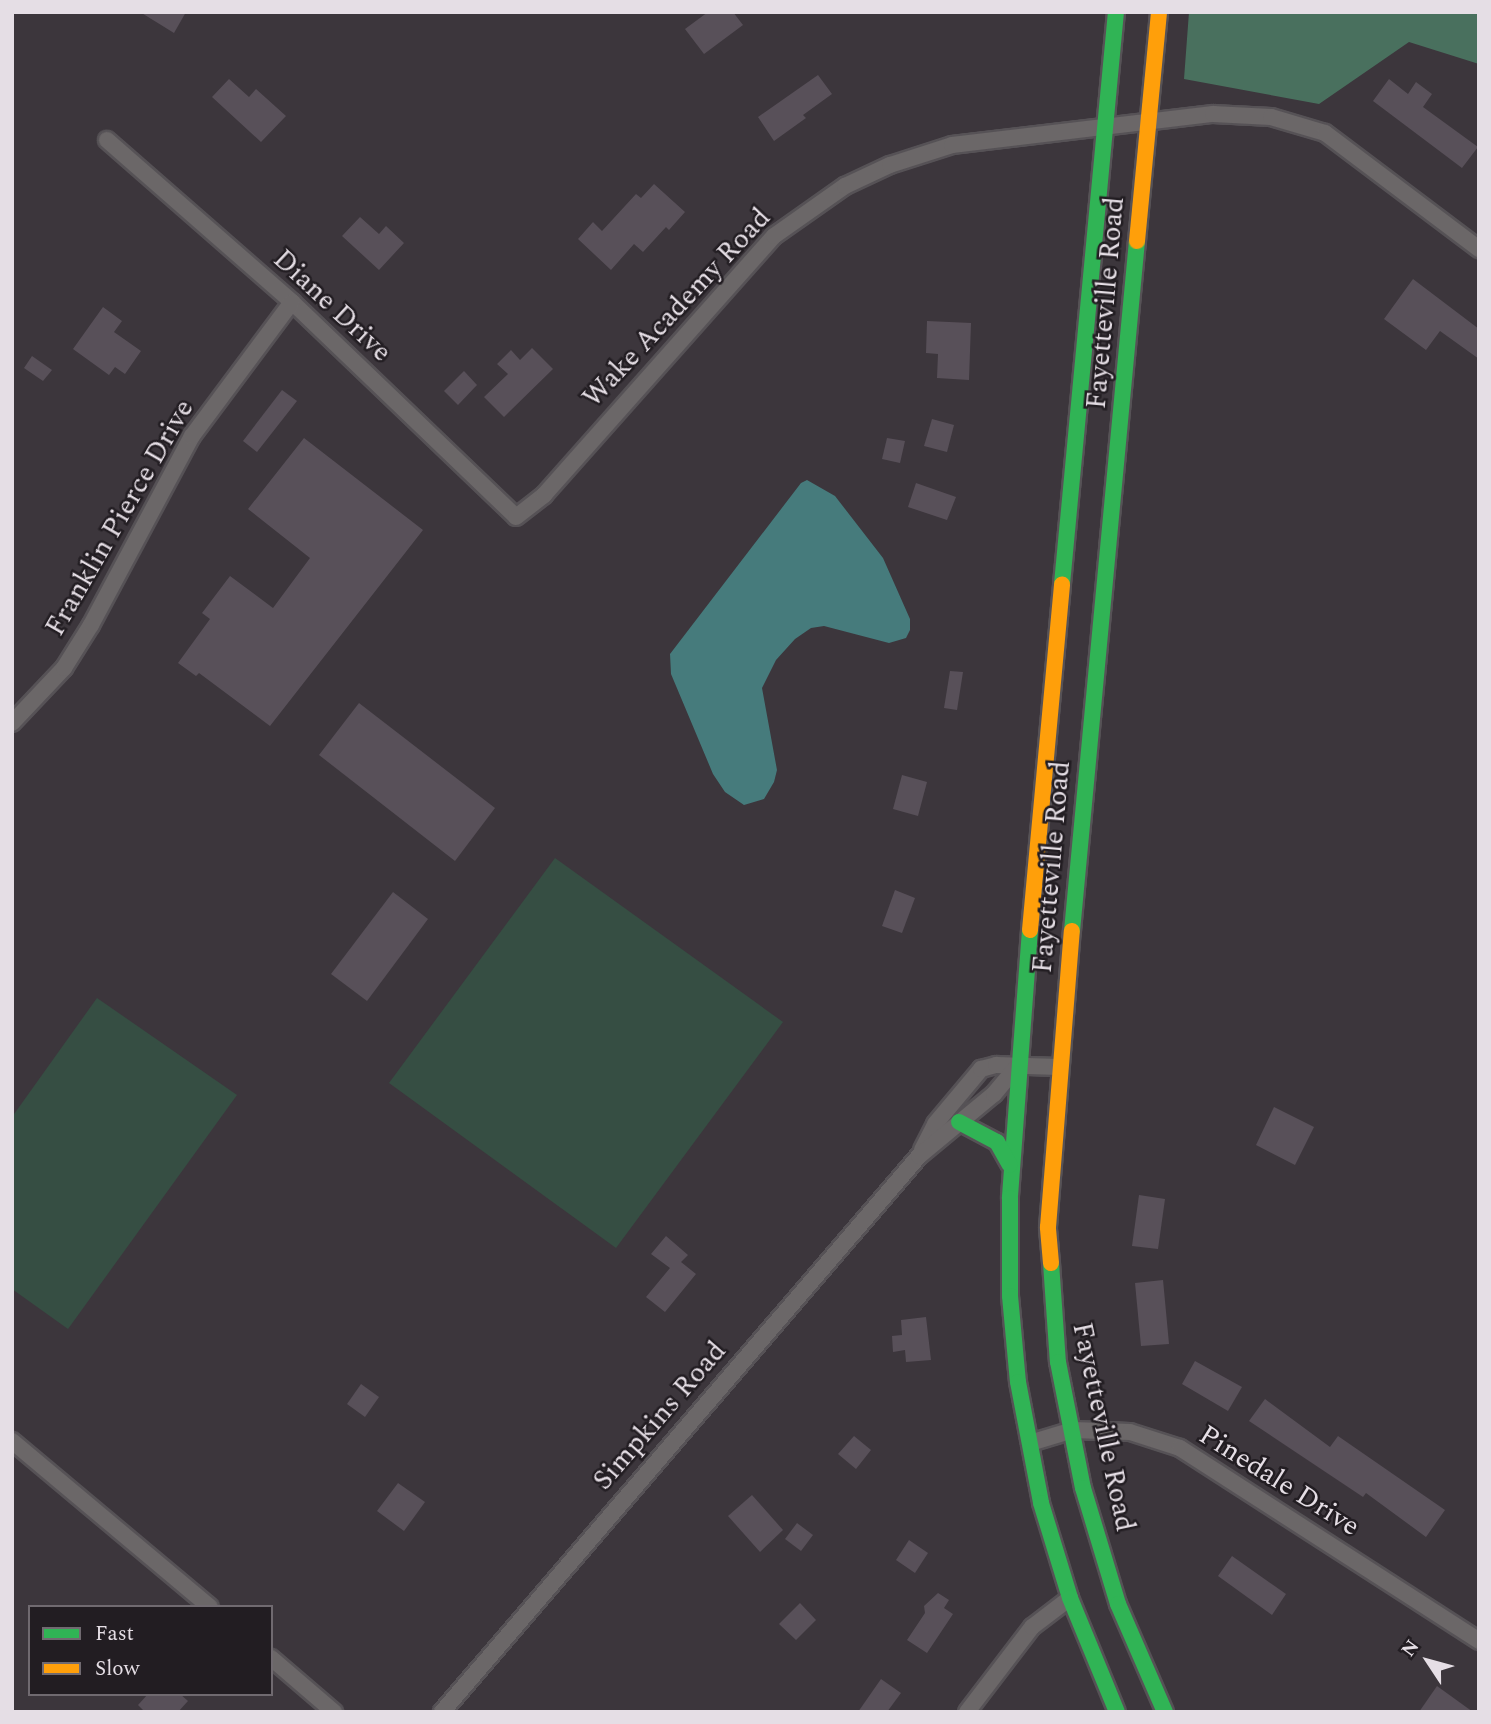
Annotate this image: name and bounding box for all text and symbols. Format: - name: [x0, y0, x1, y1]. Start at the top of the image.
- street label: Fayetteville Road: [1080, 195, 1132, 411]
- street label: Wake Academy Road: [576, 201, 778, 415]
- street label: Diane Drive: [266, 243, 398, 369]
- street label: Franklin Pierce Drive: [39, 394, 201, 642]
- street label: Fayetteville Road: [1026, 759, 1078, 975]
- street label: Fayetteville Road: [1064, 1319, 1142, 1535]
- street label: Simpkins Road: [586, 1335, 734, 1497]
- street label: Pinedale Drive: [1192, 1418, 1366, 1544]
- legend: [28, 1605, 273, 1696]
- text: Fast: [95, 1618, 134, 1650]
- north arrow: [1393, 1626, 1463, 1696]
- text: N: [1394, 1634, 1427, 1663]
- text: Slow: [95, 1653, 139, 1685]

